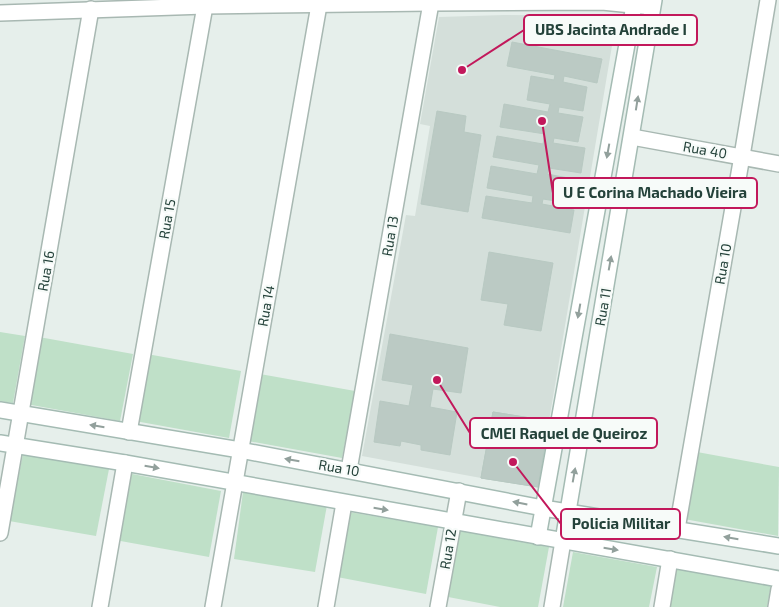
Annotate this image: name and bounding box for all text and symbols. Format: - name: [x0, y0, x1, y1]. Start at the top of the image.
- callout: UBS Jacinta Andrade I: [524, 15, 697, 45]
- text: UBS Jacinta Andrade I: [535, 20, 687, 38]
- one-way arrow: [633, 95, 641, 111]
- street label: Rua 40: [682, 137, 728, 162]
- one-way arrow: [603, 144, 611, 160]
- callout: U E Corina Machado Vieira: [553, 178, 757, 208]
- text: U E Corina Machado Vieira: [563, 183, 747, 201]
- street label: Rua 15: [155, 197, 178, 240]
- street label: Rua 13: [378, 214, 401, 257]
- street label: Rua 10: [711, 242, 734, 286]
- street label: Rua 16: [34, 249, 57, 293]
- one-way arrow: [607, 255, 615, 271]
- street label: Rua 14: [254, 284, 277, 328]
- street label: Rua 11: [591, 286, 614, 327]
- one-way arrow: [574, 304, 582, 320]
- callout: CMEI Raquel de Queiroz: [470, 418, 657, 448]
- one-way arrow: [89, 422, 105, 430]
- text: CMEI Raquel de Queiroz: [481, 424, 647, 443]
- one-way arrow: [283, 455, 299, 463]
- street label: Rua 10: [317, 456, 361, 479]
- one-way arrow: [144, 464, 160, 472]
- one-way arrow: [571, 467, 579, 483]
- one-way arrow: [513, 499, 528, 507]
- one-way arrow: [373, 505, 389, 513]
- callout: Policia Militar: [561, 509, 680, 539]
- text: Policia Militar: [572, 514, 671, 532]
- street label: Rua 12: [436, 527, 459, 571]
- one-way arrow: [723, 534, 739, 542]
- one-way arrow: [604, 545, 620, 553]

